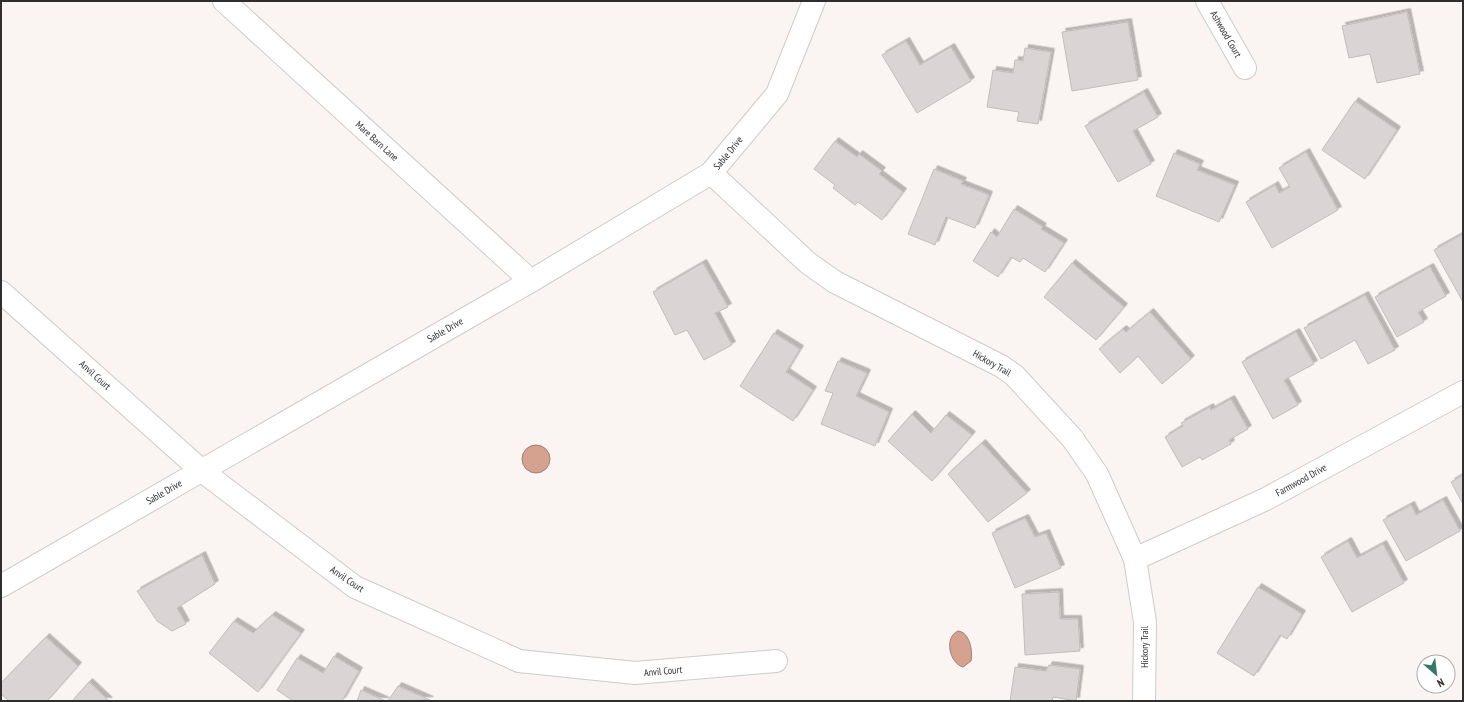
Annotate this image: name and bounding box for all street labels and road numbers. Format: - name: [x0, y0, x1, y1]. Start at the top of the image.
- street label: Ashwood Court: [1207, 8, 1245, 60]
- street label: Mare Barn Lane: [353, 118, 401, 164]
- street label: Sable Drive: [711, 134, 745, 172]
- street label: Sable Drive: [425, 315, 465, 345]
- street label: Hickory Trail: [971, 347, 1014, 379]
- street label: Anvil Court: [76, 357, 114, 393]
- street label: Farmwood Drive: [1273, 461, 1329, 499]
- street label: Sable Drive: [144, 477, 184, 507]
- street label: Anvil Court: [327, 563, 367, 595]
- street label: Hickory Trail: [1138, 625, 1151, 668]
- street label: Anvil Court: [643, 663, 683, 679]

